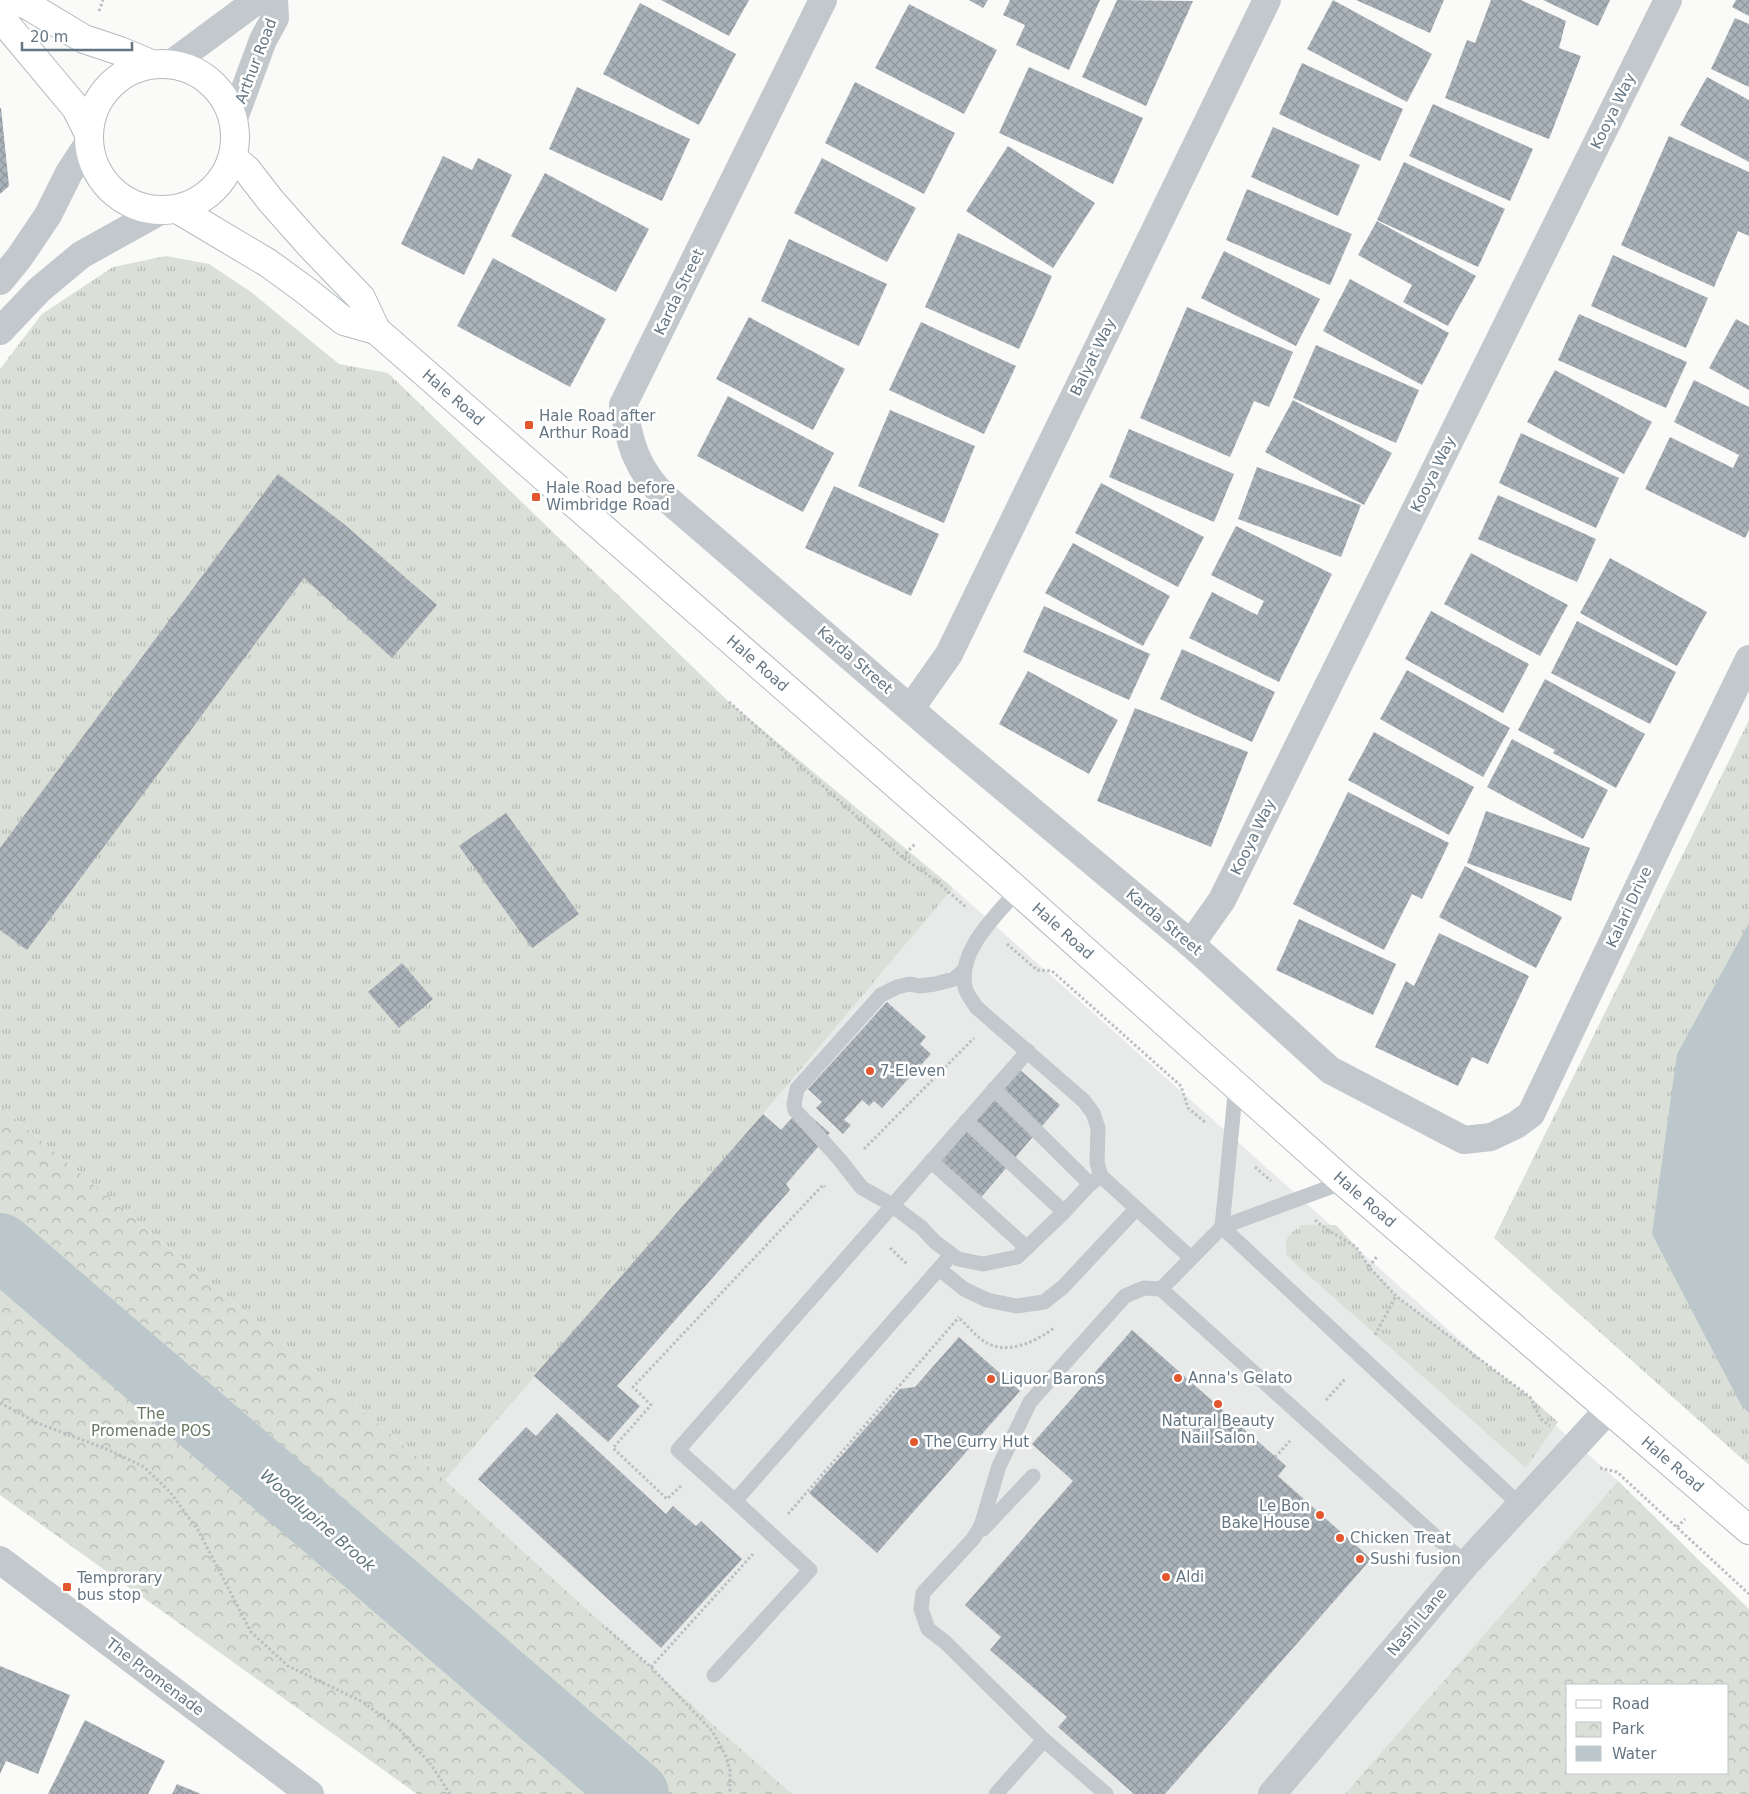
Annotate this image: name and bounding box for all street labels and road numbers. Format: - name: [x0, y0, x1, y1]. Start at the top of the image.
- street label: Arthur Road: [231, 16, 281, 106]
- street label: Kooya Way: [1587, 70, 1639, 152]
- street label: Karda Street: [650, 246, 708, 338]
- street label: Balyat Way: [1066, 315, 1120, 399]
- street label: Hale Road: [419, 366, 488, 429]
- street label: Kooya Way: [1407, 433, 1459, 515]
- street label: Karda Street: [814, 622, 896, 698]
- street label: Hale Road: [723, 631, 792, 695]
- street label: Kooya Way: [1227, 796, 1279, 878]
- street label: Kalari Drive: [1602, 864, 1656, 950]
- street label: Karda Street: [1122, 885, 1206, 959]
- street label: Hale Road: [1028, 899, 1097, 963]
- street label: Hale Road: [1330, 1168, 1399, 1231]
- street label: Hale Road: [1638, 1433, 1707, 1496]
- street label: Nashi Lane: [1383, 1584, 1451, 1660]
- street label: The Promenade: [102, 1634, 207, 1720]

